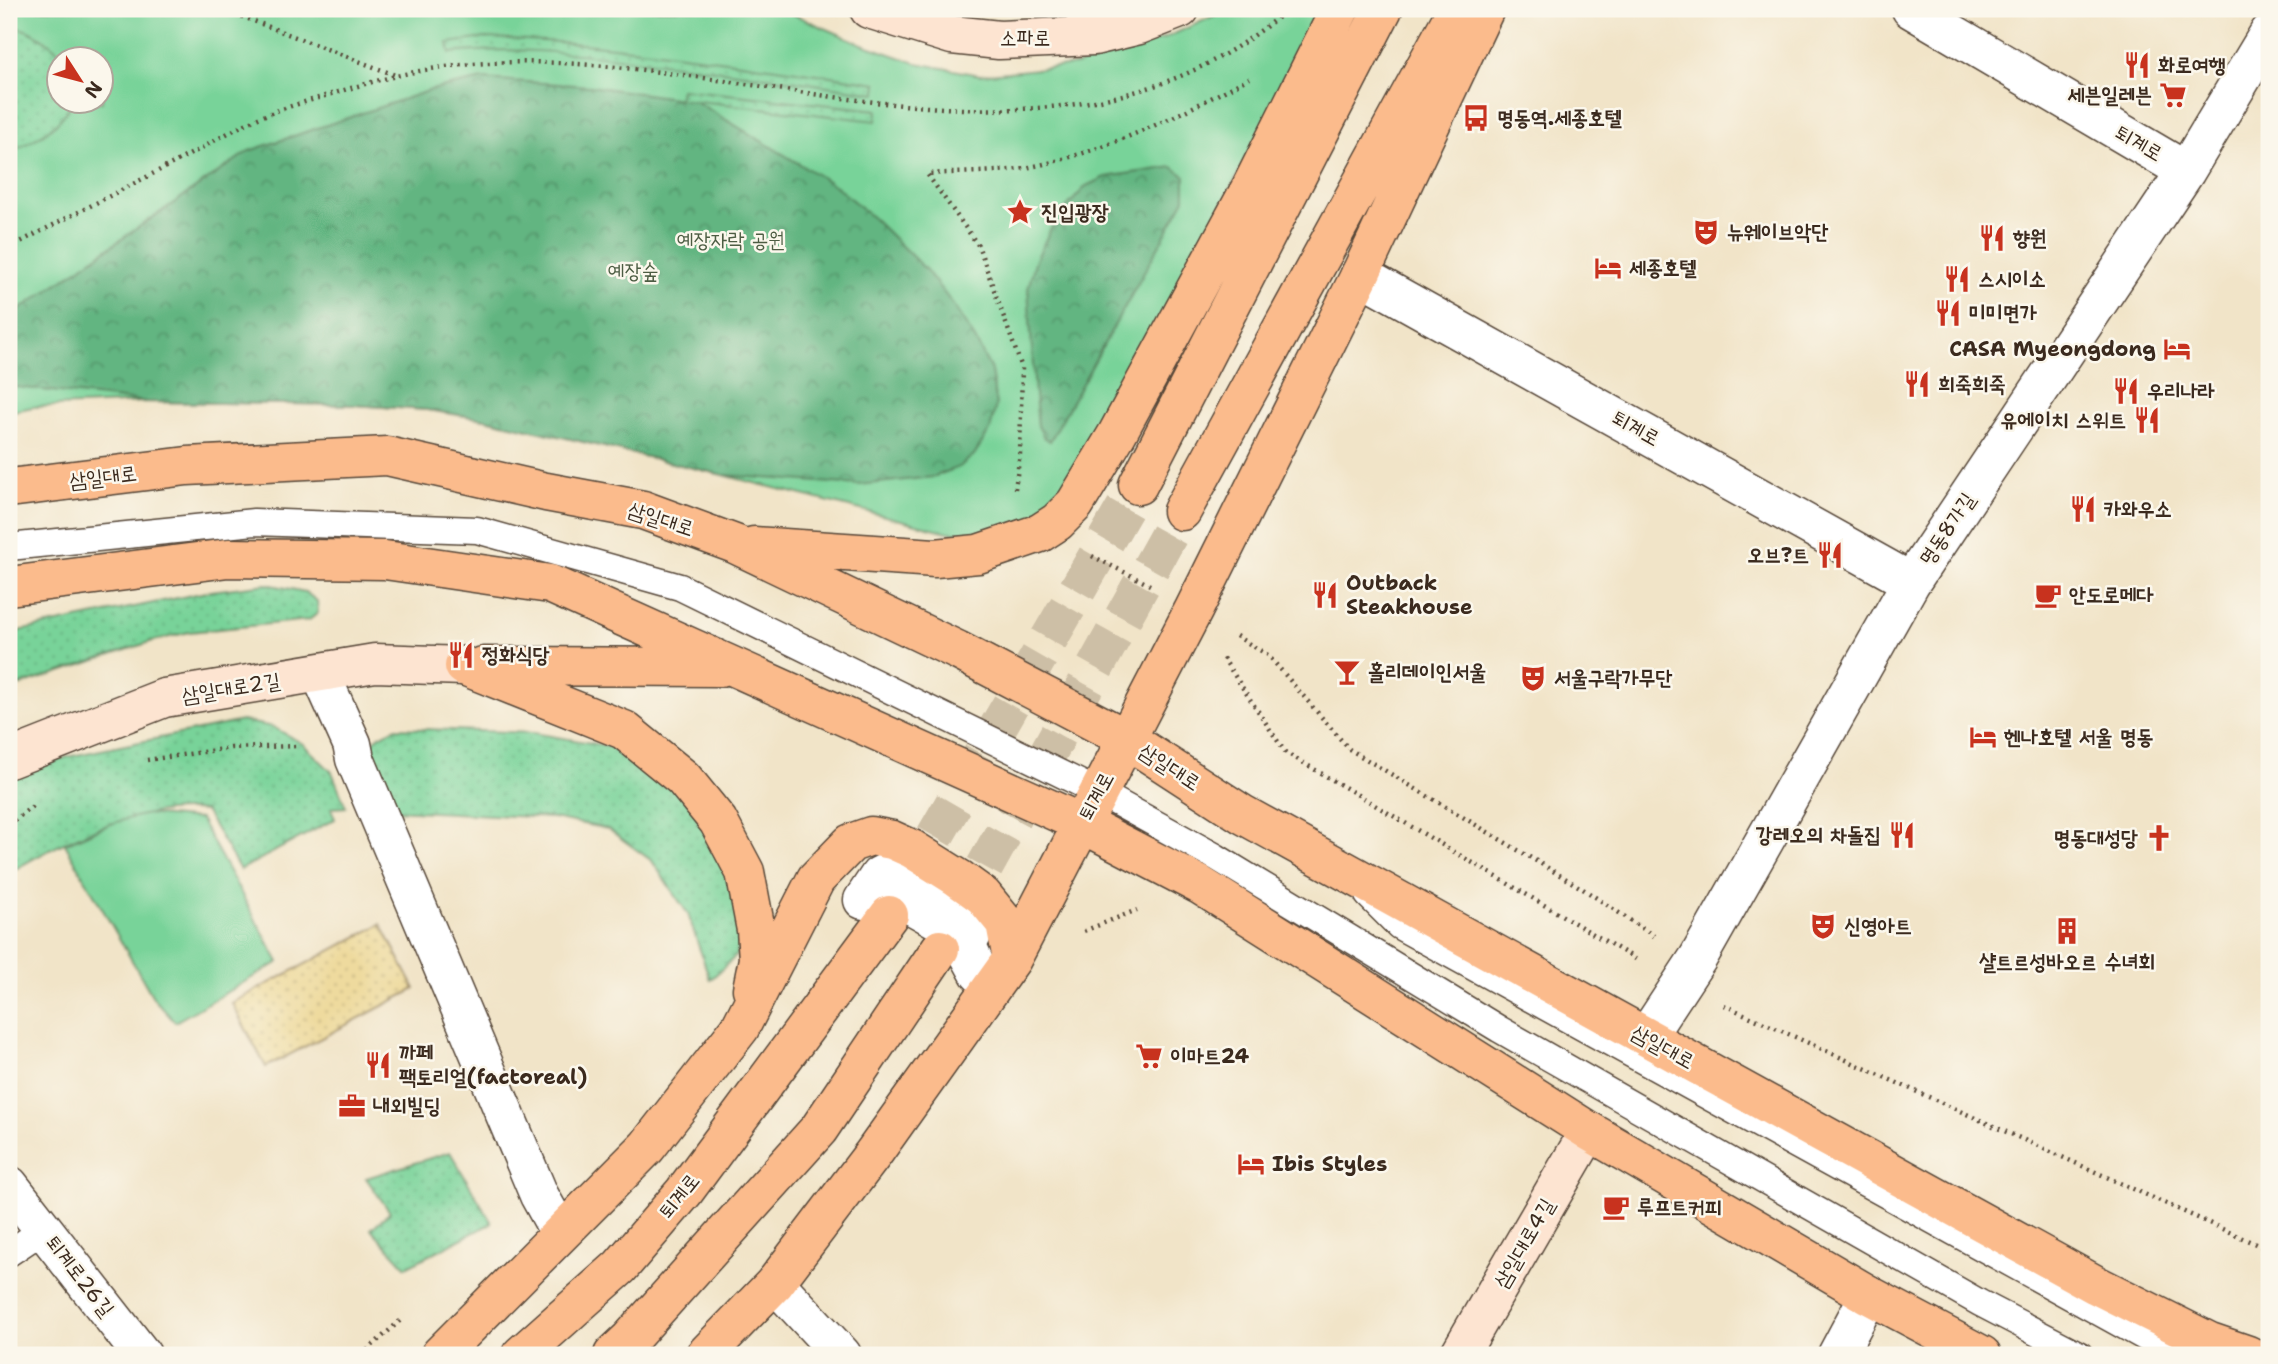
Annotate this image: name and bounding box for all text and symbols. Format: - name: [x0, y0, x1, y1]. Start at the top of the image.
- street label: 소파로: [1000, 24, 1050, 52]
- north arrow: [46, 46, 116, 116]
- restaurant icon: 화로여행: [2122, 50, 2152, 80]
- place label: 화로여행: [2158, 51, 2226, 79]
- text: N: [79, 76, 108, 103]
- supermarket icon: 세븐일레븐: [2158, 80, 2188, 110]
- place label: 세븐일레븐: [2068, 81, 2152, 109]
- bus stop icon: 명동역.세종호텔: [1461, 103, 1491, 133]
- place label: 명동역.세종호텔: [1497, 104, 1622, 132]
- street label: 퇴계로: [2110, 118, 2168, 168]
- place icon: 진입광장: [1005, 197, 1035, 227]
- place label: 진입광장: [1041, 198, 1109, 226]
- theatre icon: 뉴웨이브악단: [1691, 217, 1721, 247]
- place label: 뉴웨이브악단: [1727, 218, 1828, 246]
- restaurant icon: 향원: [1977, 223, 2007, 253]
- place label: 향원: [2012, 224, 2047, 252]
- park label: 예장자락 공원: [677, 226, 785, 254]
- hotel icon: 세종호텔: [1593, 253, 1623, 283]
- place label: 세종호텔: [1629, 254, 1697, 282]
- park label: 예장숲: [608, 257, 658, 285]
- restaurant icon: 스시이소: [1942, 264, 1972, 294]
- place label: 스시이소: [1978, 265, 2046, 293]
- restaurant icon: 미미면가: [1933, 298, 1963, 328]
- place label: 미미면가: [1969, 299, 2037, 327]
- hotel icon: CASA Myeongdong: [2162, 334, 2192, 364]
- place label: CASA Myeongdong: [1949, 335, 2156, 363]
- restaurant icon: 희죽희죽: [1902, 369, 1932, 399]
- place label: 희죽희죽: [1938, 370, 2006, 398]
- restaurant icon: 우리나라: [2111, 376, 2141, 406]
- place label: 우리나라: [2147, 377, 2215, 405]
- street label: 퇴계로: [1607, 403, 1665, 453]
- restaurant icon: 유에이치 스위트: [2132, 405, 2162, 435]
- place label: 유에이치 스위트: [2000, 406, 2126, 434]
- street label: 삼일대로: [68, 459, 138, 495]
- street label: 명동8가길: [1912, 487, 1982, 571]
- restaurant icon: 카와우소: [2068, 494, 2098, 524]
- street label: 삼일대로: [625, 495, 697, 543]
- place label: 카와우소: [2104, 495, 2172, 523]
- restaurant icon: 오브?트: [1815, 540, 1845, 570]
- place label: 오브?트: [1747, 541, 1809, 569]
- place label: Outback Steakhouse: [1346, 569, 1473, 621]
- restaurant icon: Outback Steakhouse: [1310, 580, 1340, 610]
- cafe icon: 안도로메다: [2033, 580, 2063, 610]
- place label: 안도로메다: [2069, 581, 2154, 609]
- restaurant icon: 정화식당: [446, 640, 476, 670]
- place label: 정화식당: [482, 641, 550, 669]
- bar icon: 홀리데이인서울: [1332, 657, 1362, 687]
- place label: 홀리데이인서울: [1368, 658, 1486, 686]
- theatre icon: 서울구락가무단: [1518, 663, 1548, 693]
- place label: 서울구락가무단: [1554, 664, 1672, 692]
- street label: 삼일대로2길: [180, 666, 282, 710]
- hotel icon: 헨나호텔 서울 명동: [1968, 722, 1998, 752]
- place label: 헨나호텔 서울 명동: [2003, 723, 2154, 751]
- street label: 삼일대로: [1134, 737, 1206, 797]
- street label: 퇴계로: [1072, 767, 1120, 825]
- restaurant icon: 강레오의 차돌집: [1887, 820, 1917, 850]
- place label: 강레오의 차돌집: [1755, 821, 1881, 849]
- church icon: 명동대성당: [2144, 823, 2174, 853]
- place label: 명동대성당: [2054, 824, 2138, 852]
- theatre icon: 신영아트: [1808, 911, 1838, 941]
- place label: 신영아트: [1844, 912, 1912, 940]
- building icon: 샬트르성바오르 수녀회: [2052, 916, 2082, 946]
- place label: 샬트르성바오르 수녀회: [1979, 948, 2155, 976]
- street label: 삼일대로: [1627, 1018, 1699, 1076]
- place label: 까페 팩토리얼(factoreal): [399, 1039, 587, 1091]
- supermarket icon: 이마트24: [1134, 1041, 1164, 1071]
- place label: 이마트24: [1170, 1042, 1250, 1070]
- restaurant icon: 까페 팩토리얼(factoreal): [363, 1050, 393, 1080]
- office icon: 내외빌딩: [337, 1091, 367, 1121]
- place label: 내외빌딩: [373, 1092, 441, 1120]
- hotel icon: Ibis Styles: [1236, 1149, 1266, 1179]
- place label: Ibis Styles: [1272, 1150, 1387, 1178]
- street label: 퇴계로: [652, 1167, 706, 1225]
- cafe icon: 루프트커피: [1601, 1192, 1631, 1222]
- street label: 삼일대로4길: [1487, 1193, 1561, 1293]
- place label: 루프트커피: [1637, 1193, 1722, 1221]
- street label: 퇴계로26길: [39, 1230, 121, 1323]

